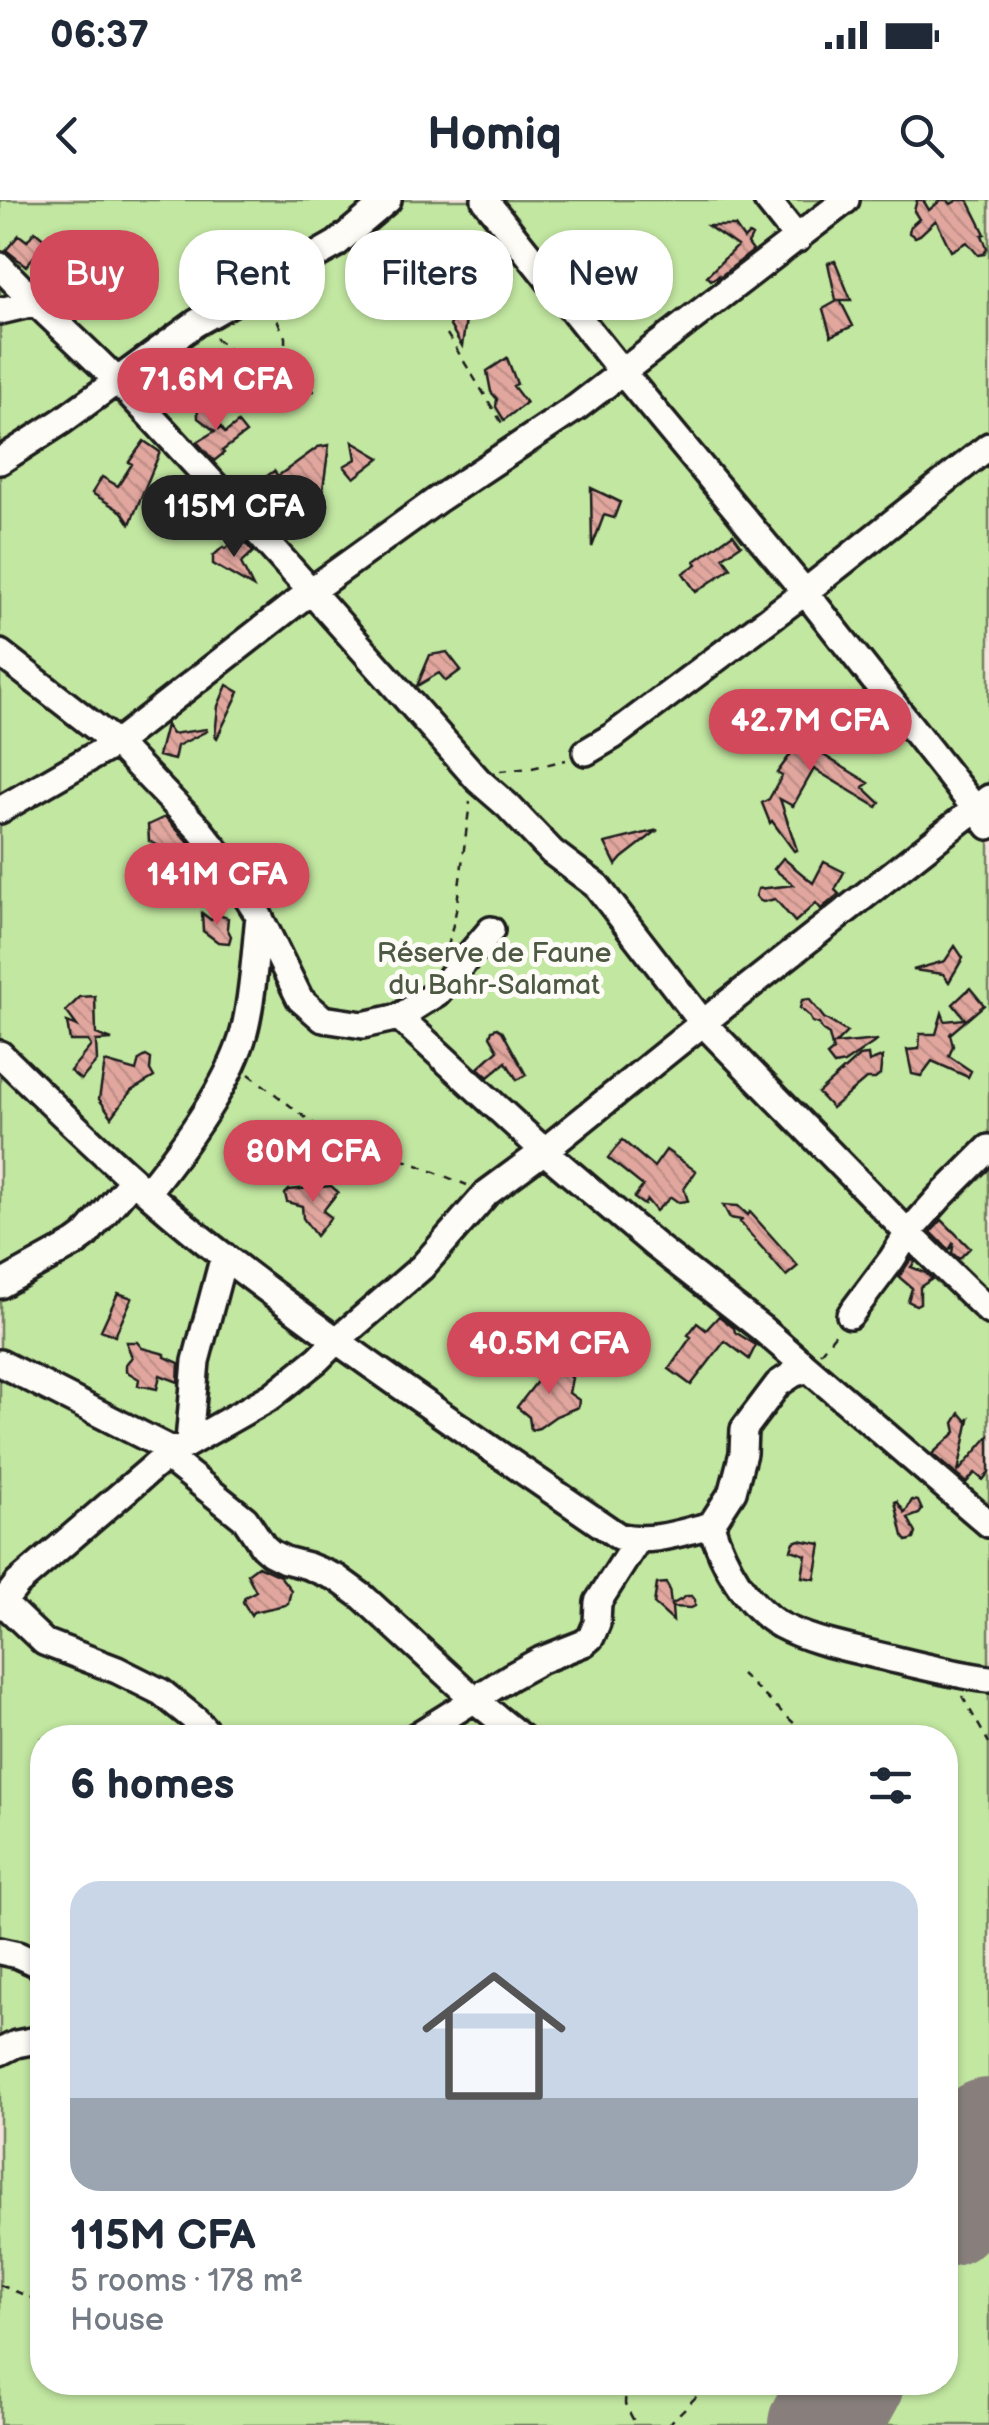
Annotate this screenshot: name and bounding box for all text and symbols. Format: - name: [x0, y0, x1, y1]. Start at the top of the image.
- text: 06:37: [50, 13, 149, 58]
- icon: back: [40, 108, 95, 163]
- text: Homiq: [427, 108, 562, 163]
- icon: search: [894, 108, 949, 163]
- chip: Buy: [30, 230, 159, 320]
- chip: Rent: [179, 230, 325, 320]
- chip: Filters: [345, 230, 513, 320]
- chip: New: [533, 230, 673, 320]
- pin: 71.6M CFA: [102, 348, 330, 433]
- text: 71.6M CFA: [139, 361, 293, 400]
- pin: 115M CFA: [131, 475, 337, 560]
- text: 115M CFA: [163, 488, 305, 527]
- pin: 42.7M CFA: [696, 689, 924, 774]
- text: 42.7M CFA: [731, 702, 889, 741]
- pin: 141M CFA: [114, 843, 320, 928]
- text: 141M CFA: [147, 856, 287, 895]
- park label: Réserve de Faune du Bahr-Salamat: [377, 937, 611, 1002]
- pin: 80M CFA: [221, 1120, 405, 1205]
- text: 80M CFA: [246, 1133, 380, 1172]
- pin: 40.5M CFA: [435, 1312, 663, 1397]
- text: 40.5M CFA: [469, 1325, 629, 1364]
- icon: filters: [863, 1758, 918, 1813]
- text: 6 homes: [70, 1760, 234, 1811]
- icon: home: [404, 1946, 584, 2126]
- text: 115M CFA: [70, 2211, 255, 2262]
- text: 5 rooms · 178 m²: [70, 2262, 303, 2301]
- text: House: [70, 2301, 164, 2340]

